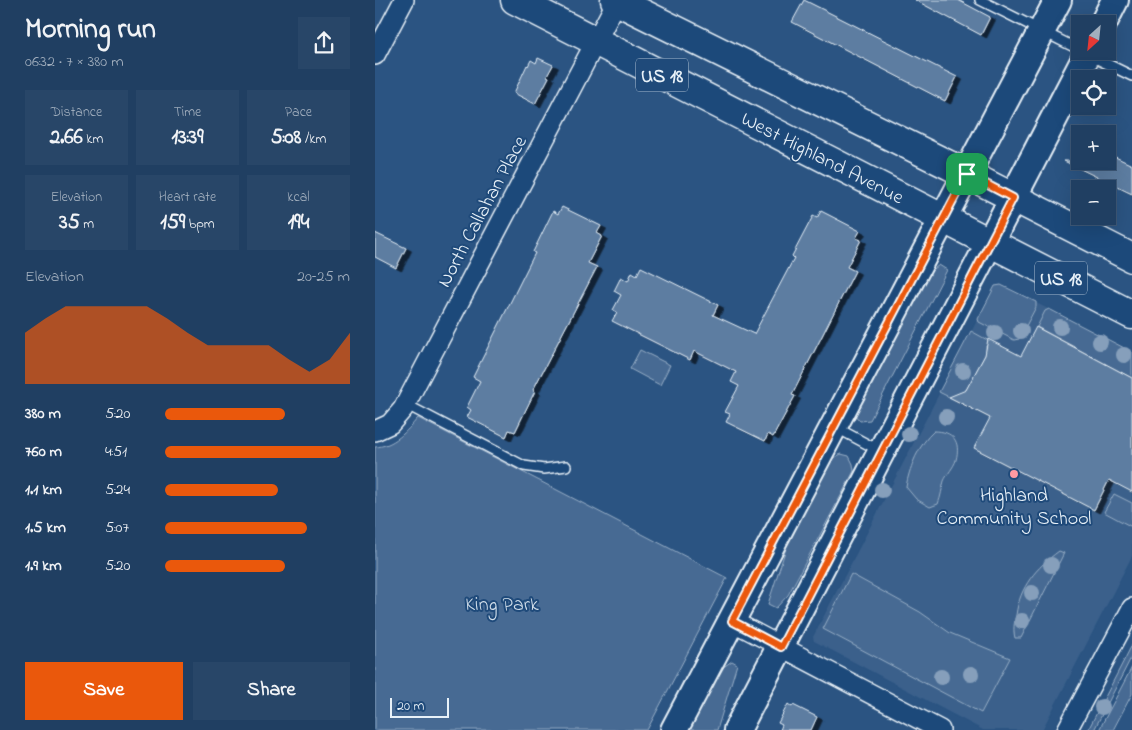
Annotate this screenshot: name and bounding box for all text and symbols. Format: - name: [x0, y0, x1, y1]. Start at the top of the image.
- text: Morning run: [25, 10, 156, 51]
- north arrow: [1071, 15, 1116, 60]
- map controls: [1071, 15, 1116, 225]
- button: share: [298, 17, 350, 69]
- text: 06:32 · 7 × 380 m: [25, 50, 124, 74]
- road number: US 18: [636, 58, 688, 92]
- button: locate: [1071, 70, 1116, 115]
- text: Distance: [51, 102, 102, 123]
- text: Time: [174, 102, 201, 123]
- text: Pace: [285, 102, 312, 123]
- street label: West Highland Avenue: [735, 106, 908, 214]
- text: 2.66: [50, 123, 83, 153]
- text: 13:39: [171, 123, 204, 153]
- text: 5:08: [271, 123, 301, 153]
- button: +: [1071, 125, 1116, 170]
- text: km: [83, 129, 103, 150]
- text: /km: [301, 129, 326, 150]
- street label: North Callahan Place: [431, 131, 535, 293]
- pin: [946, 153, 988, 195]
- icon: arrive: [953, 160, 981, 188]
- button: −: [1071, 180, 1116, 225]
- text: Elevation: [51, 187, 102, 208]
- text: Heart rate: [159, 187, 216, 208]
- text: kcal: [287, 187, 310, 208]
- text: 35: [59, 208, 80, 238]
- text: 159: [160, 208, 185, 238]
- text: 194: [288, 208, 309, 238]
- text: m: [80, 214, 94, 235]
- text: bpm: [185, 214, 215, 235]
- road number: US 18: [1035, 262, 1087, 294]
- text: Elevation: [25, 265, 84, 289]
- text: 20–25 m: [297, 265, 350, 289]
- text: 380 m: [25, 402, 61, 426]
- text: 5:20: [105, 402, 130, 426]
- text: 760 m: [25, 440, 62, 464]
- text: 4:51: [105, 440, 127, 464]
- marker: Highland Community School: [1008, 468, 1020, 480]
- text: 1.1 km: [25, 478, 62, 502]
- text: 5:24: [105, 478, 130, 502]
- place label: Highland Community School: [937, 482, 1091, 534]
- text: 1.5 km: [25, 516, 66, 540]
- text: 5:07: [105, 516, 129, 540]
- text: 1.9 km: [25, 554, 62, 578]
- text: 5:20: [105, 554, 130, 578]
- park label: King Park: [465, 591, 539, 621]
- button: Save: [25, 662, 183, 720]
- button: Share: [193, 662, 350, 720]
- scale bar: [390, 695, 449, 718]
- text: 20 m: [397, 696, 424, 717]

